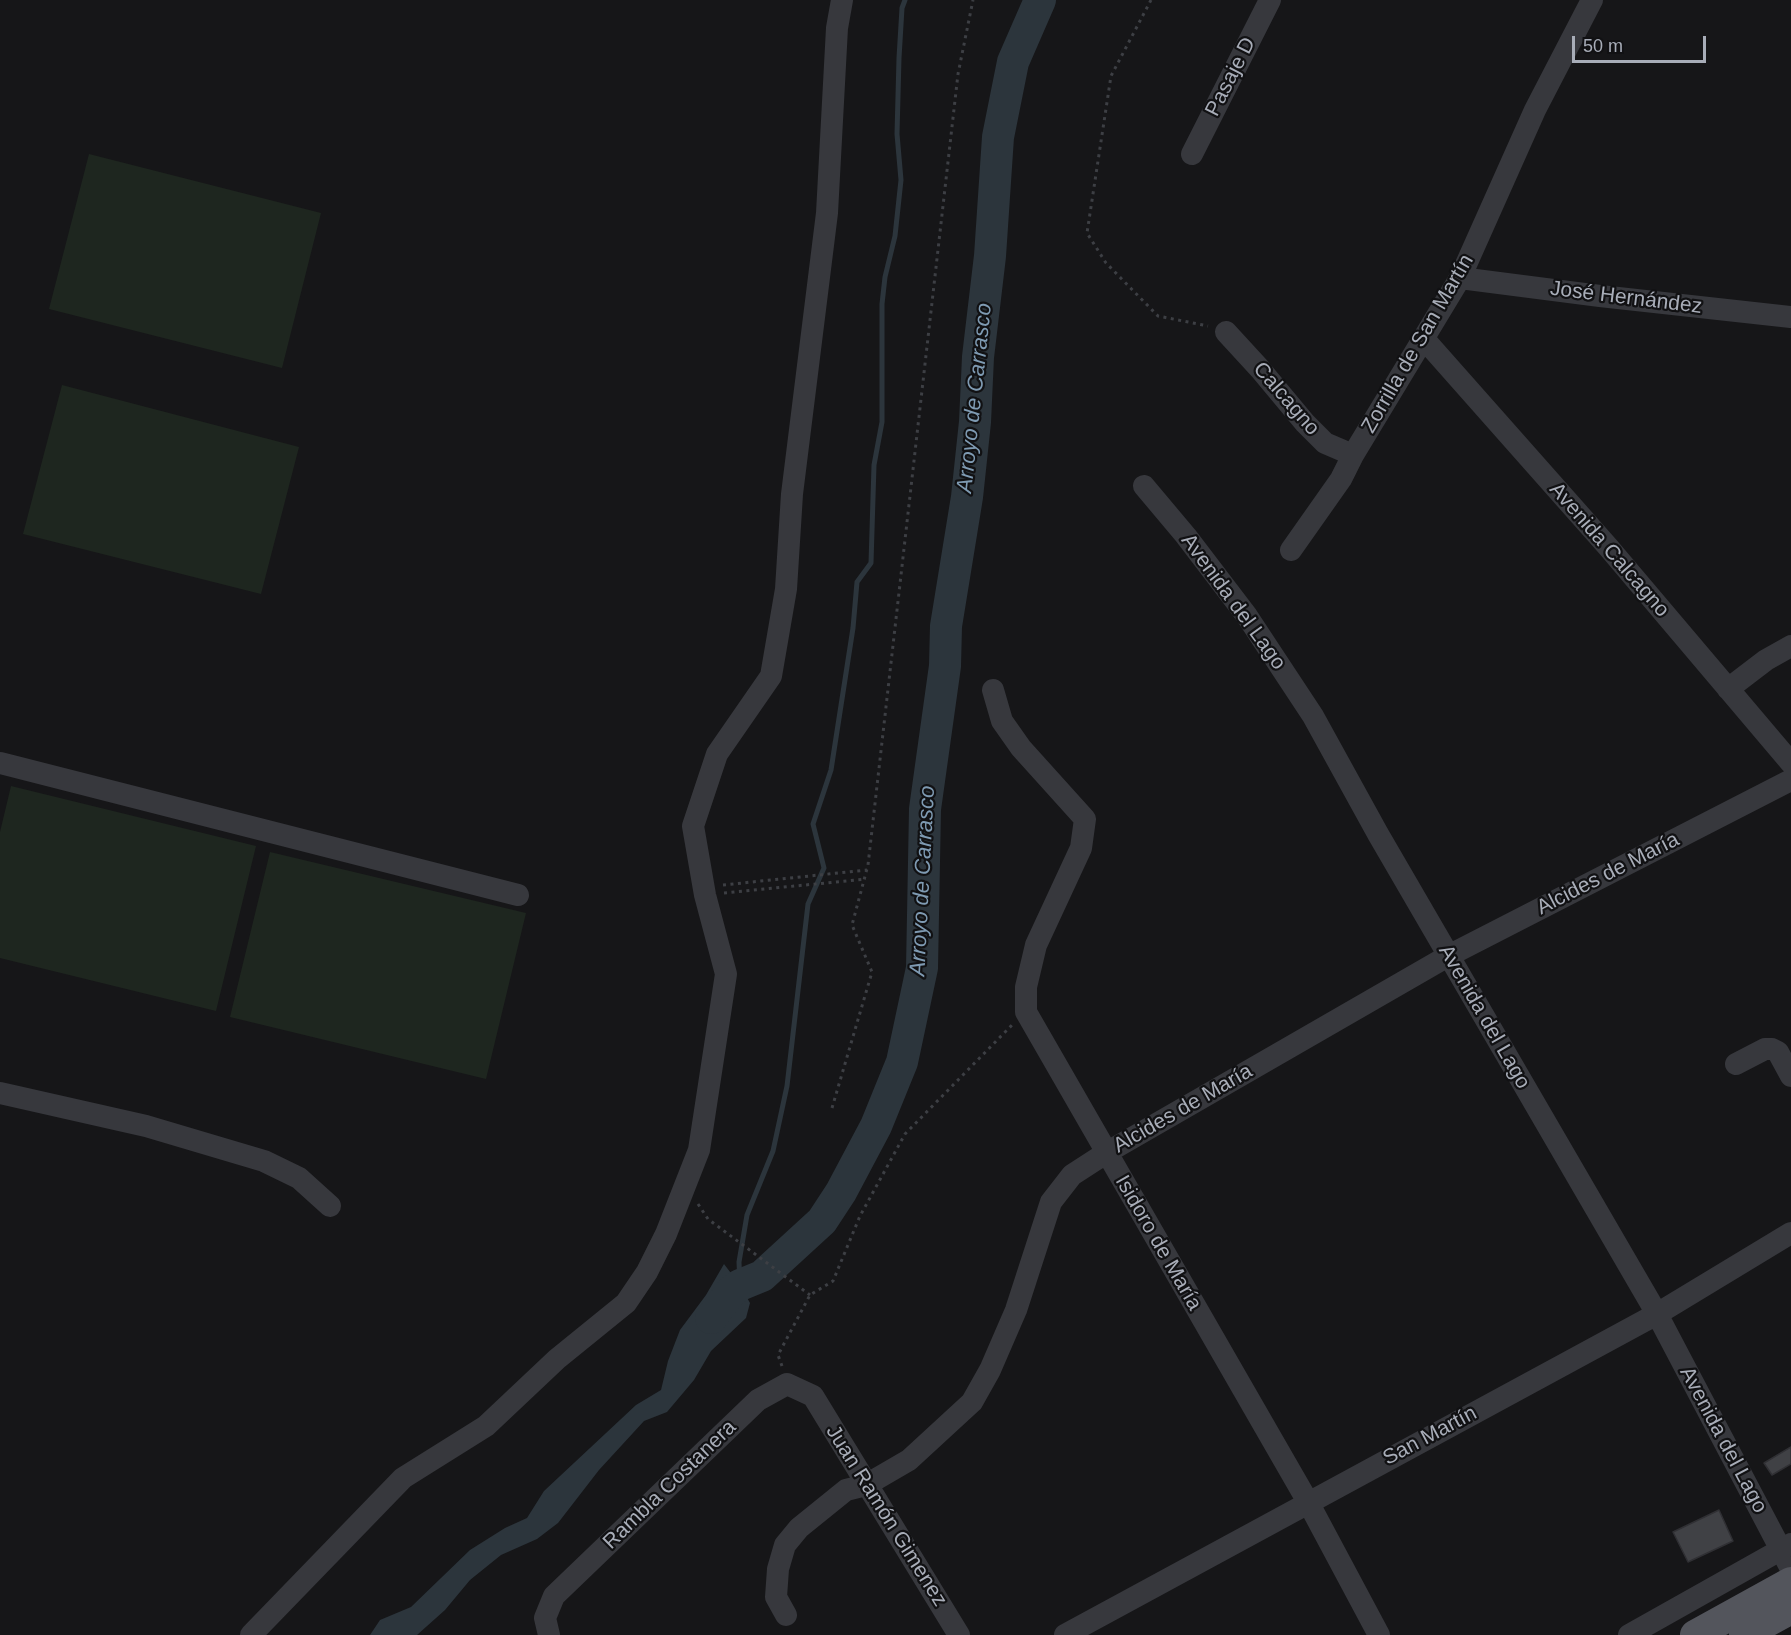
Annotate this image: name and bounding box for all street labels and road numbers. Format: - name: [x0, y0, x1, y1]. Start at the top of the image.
- street label: Pasaje D: [1200, 33, 1262, 121]
- street label: Zorrilla de San Martín: [1357, 250, 1479, 438]
- street label: José Hernández: [1549, 276, 1703, 320]
- street label: Calcagno: [1247, 357, 1325, 441]
- street label: Avenida Calcagno: [1544, 478, 1674, 622]
- street label: Avenida del Lago: [1175, 529, 1291, 675]
- street label: Alcides de María: [1533, 827, 1683, 921]
- street label: Avenida del Lago: [1433, 941, 1535, 1093]
- street label: Alcides de María: [1109, 1059, 1257, 1159]
- street label: Isidoro de María: [1109, 1171, 1207, 1315]
- street label: Avenida del Lago: [1674, 1363, 1772, 1517]
- street label: San Martín: [1379, 1401, 1481, 1471]
- street label: Rambla Costanera: [598, 1415, 742, 1555]
- street label: Juan Ramón Gimenez: [820, 1421, 952, 1611]

